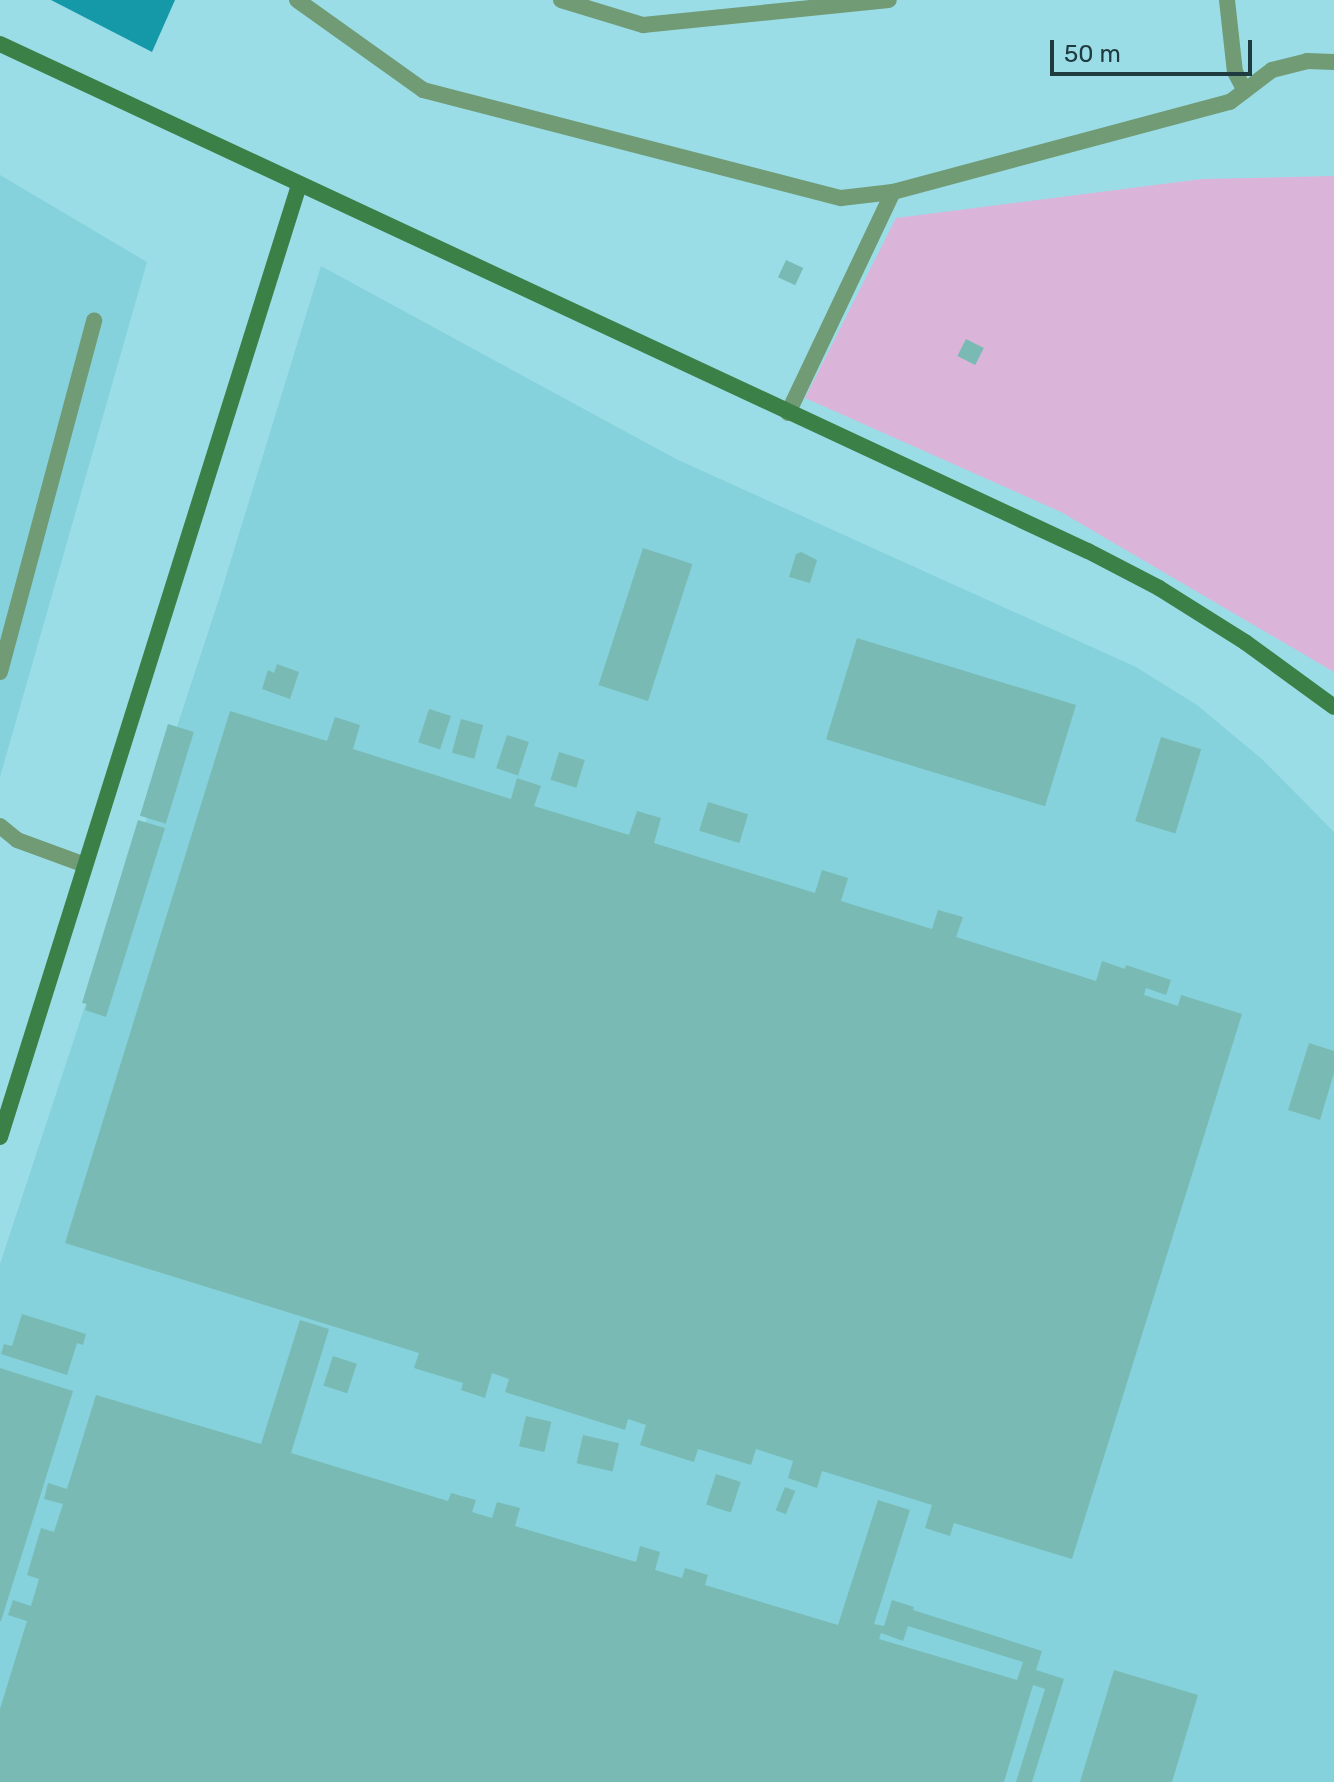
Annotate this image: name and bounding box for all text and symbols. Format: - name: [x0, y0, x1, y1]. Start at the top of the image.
- scale bar: [1054, 24, 1256, 74]
- text: 50 m: [1064, 40, 1121, 68]

